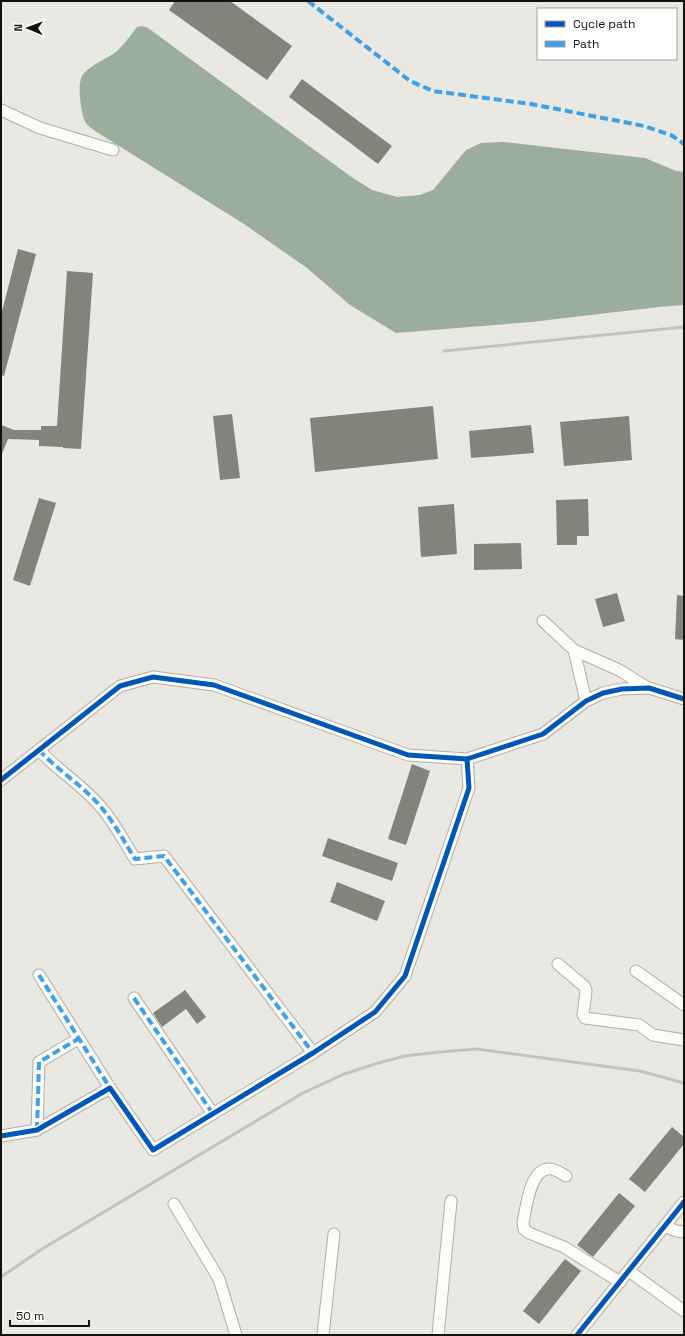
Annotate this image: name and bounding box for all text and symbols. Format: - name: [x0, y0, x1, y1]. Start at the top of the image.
- north arrow: [8, 8, 48, 48]
- legend: [537, 8, 677, 60]
- text: Cycle path: [573, 16, 635, 32]
- text: N: [11, 24, 25, 32]
- text: Path: [573, 36, 599, 52]
- scale bar: [10, 1302, 89, 1328]
- text: 50 m: [16, 1308, 44, 1324]

